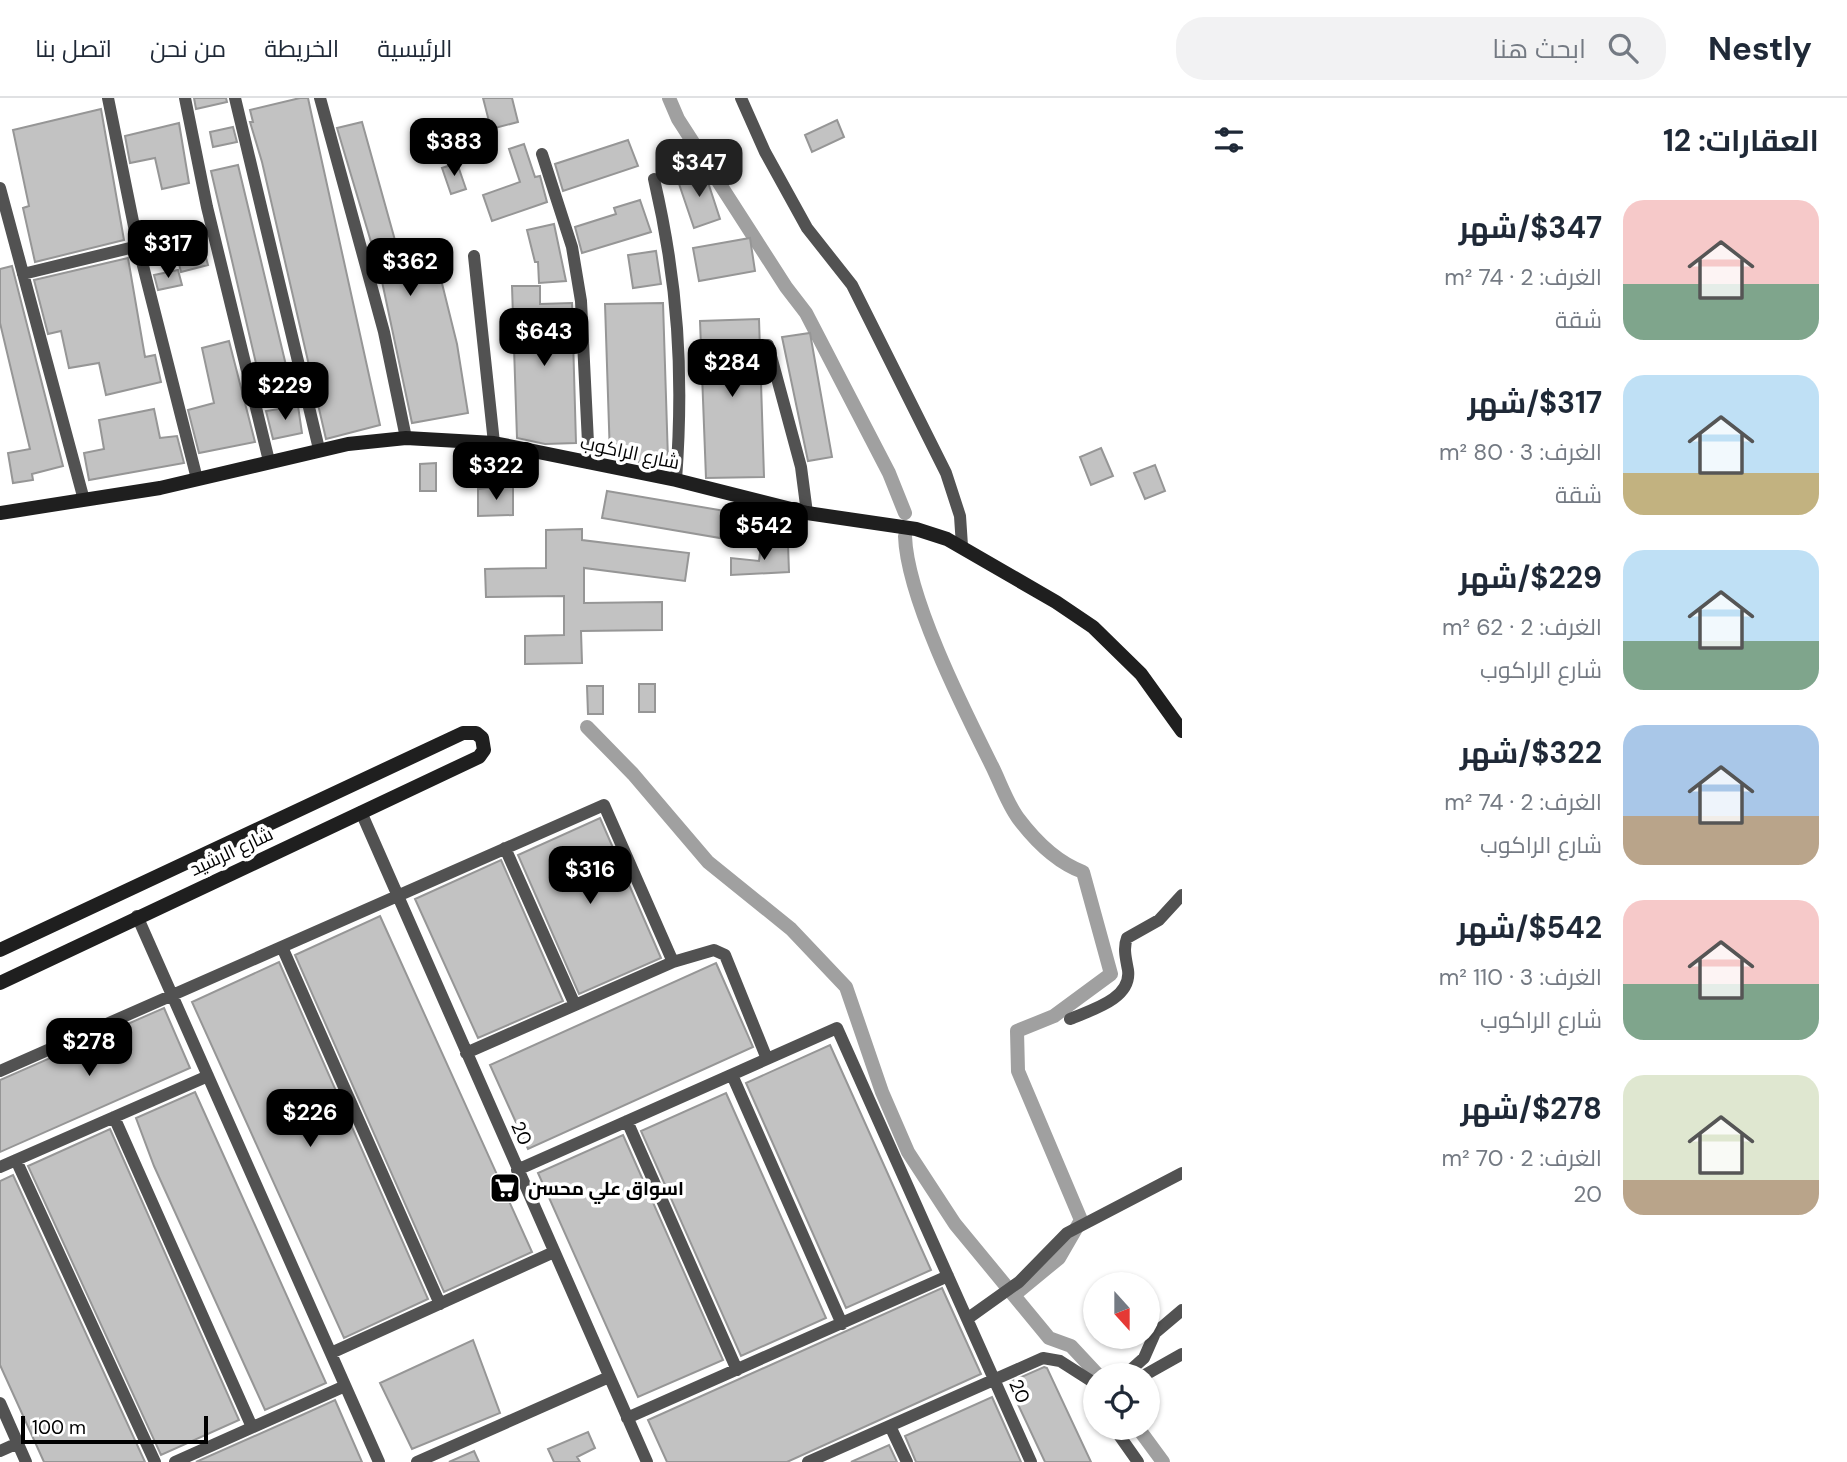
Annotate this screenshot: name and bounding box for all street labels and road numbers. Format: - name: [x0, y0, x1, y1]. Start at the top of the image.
- street label: شارع الراكوب: [578, 430, 682, 476]
- street label: شارع الرشيد: [185, 821, 277, 883]
- street label: 20: [505, 1117, 538, 1149]
- street label: 20: [1003, 1375, 1036, 1407]

